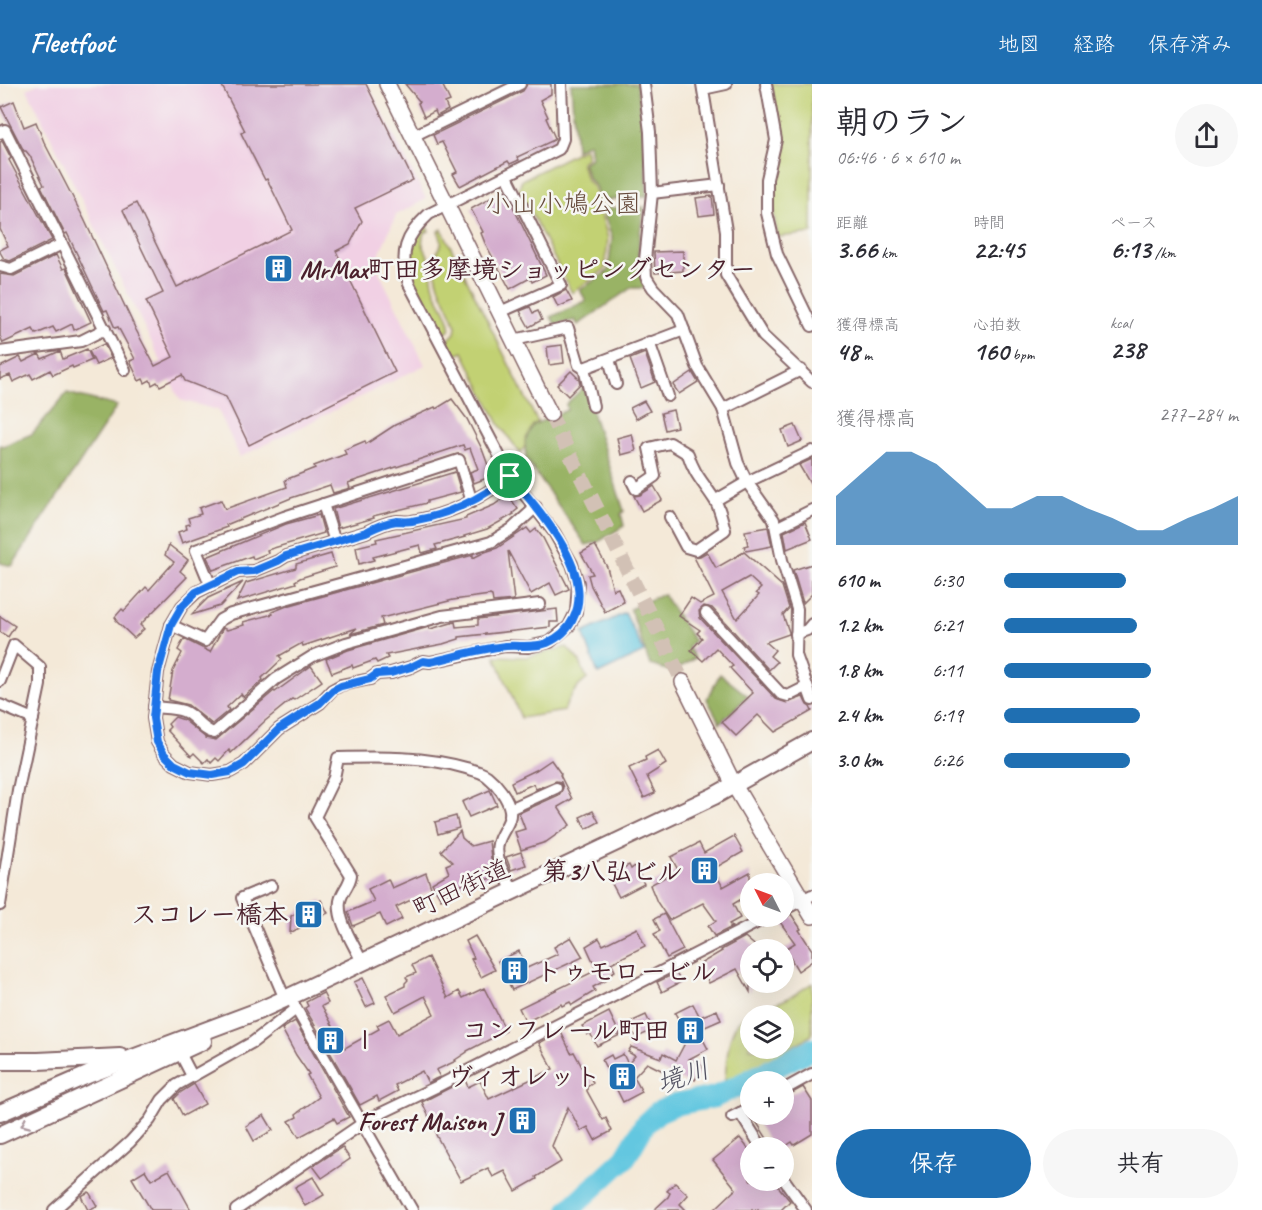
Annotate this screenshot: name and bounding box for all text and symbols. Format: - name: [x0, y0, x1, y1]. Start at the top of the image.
- text: Fleetfoot: [30, 25, 115, 60]
- text: 地図: [998, 31, 1040, 57]
- text: 経路: [1073, 31, 1115, 57]
- text: 保存済み: [1148, 31, 1232, 57]
- text: 朝のラン: [836, 101, 968, 143]
- button: share: [1175, 104, 1238, 167]
- text: 06:46 · 6 × 610 m: [836, 145, 960, 170]
- park label: 小山小鳩公園: [485, 187, 641, 220]
- text: 距離: [836, 213, 868, 233]
- text: 時間: [973, 213, 1005, 233]
- text: ペース: [1110, 213, 1157, 233]
- text: 3.66: [836, 233, 877, 266]
- text: 22:45: [973, 233, 1025, 266]
- text: 6:13: [1110, 233, 1151, 266]
- text: km: [877, 243, 897, 263]
- text: /km: [1151, 243, 1176, 263]
- building icon: MrMax町田多摩境ショッピングセンター: [263, 253, 295, 285]
- place label: MrMax町田多摩境ショッピングセンター: [300, 253, 756, 286]
- text: kcal: [1110, 313, 1131, 333]
- text: 獲得標高: [836, 315, 900, 335]
- text: 心拍数: [973, 315, 1021, 335]
- text: 238: [1110, 333, 1145, 366]
- text: 48: [836, 335, 859, 368]
- text: 160: [973, 335, 1009, 368]
- text: m: [859, 345, 872, 365]
- text: bpm: [1009, 345, 1035, 365]
- text: 277–284 m: [1159, 402, 1238, 427]
- text: 獲得標高: [836, 406, 916, 431]
- pin: [484, 450, 535, 501]
- icon: arrive: [493, 459, 526, 492]
- text: 610 m: [836, 568, 880, 593]
- text: 6:30: [932, 568, 963, 593]
- text: 1.2 km: [836, 613, 883, 638]
- text: 6:21: [932, 613, 963, 638]
- text: 1.8 km: [836, 658, 883, 683]
- text: 6:11: [932, 658, 963, 683]
- text: 2.4 km: [836, 703, 883, 728]
- text: 6:19: [932, 703, 963, 728]
- text: 3.0 km: [836, 748, 883, 773]
- text: 6:26: [932, 748, 963, 773]
- street label: 町田街道: [407, 852, 515, 925]
- place label: 第3八弘ビル: [542, 855, 683, 888]
- building icon: 第3八弘ビル: [688, 855, 720, 887]
- north arrow: [740, 873, 794, 927]
- map controls: [740, 873, 794, 1191]
- place label: スコレー橋本: [131, 898, 288, 931]
- building icon: スコレー橋本: [293, 898, 325, 930]
- button: locate: [740, 939, 794, 993]
- building icon: トゥモロービル: [499, 955, 531, 987]
- place label: トゥモロービル: [536, 955, 717, 988]
- button: layers: [740, 1005, 794, 1059]
- place label: コンフレール町田: [462, 1014, 670, 1047]
- building icon: コンフレール町田: [675, 1014, 707, 1046]
- building icon: Ⅰ: [315, 1024, 347, 1056]
- place label: Ⅰ: [352, 1024, 378, 1057]
- water label: 境川: [652, 1051, 714, 1101]
- place label: ヴィオレット: [447, 1060, 601, 1093]
- building icon: ヴィオレット: [606, 1060, 638, 1092]
- button: +: [740, 1071, 794, 1125]
- place label: Forest Maison J: [358, 1105, 506, 1138]
- building icon: Forest Maison J: [506, 1105, 538, 1137]
- one-way arrow: [20, 1116, 31, 1128]
- button: 保存: [836, 1129, 1031, 1198]
- button: 共有: [1043, 1129, 1238, 1198]
- button: −: [740, 1137, 794, 1191]

